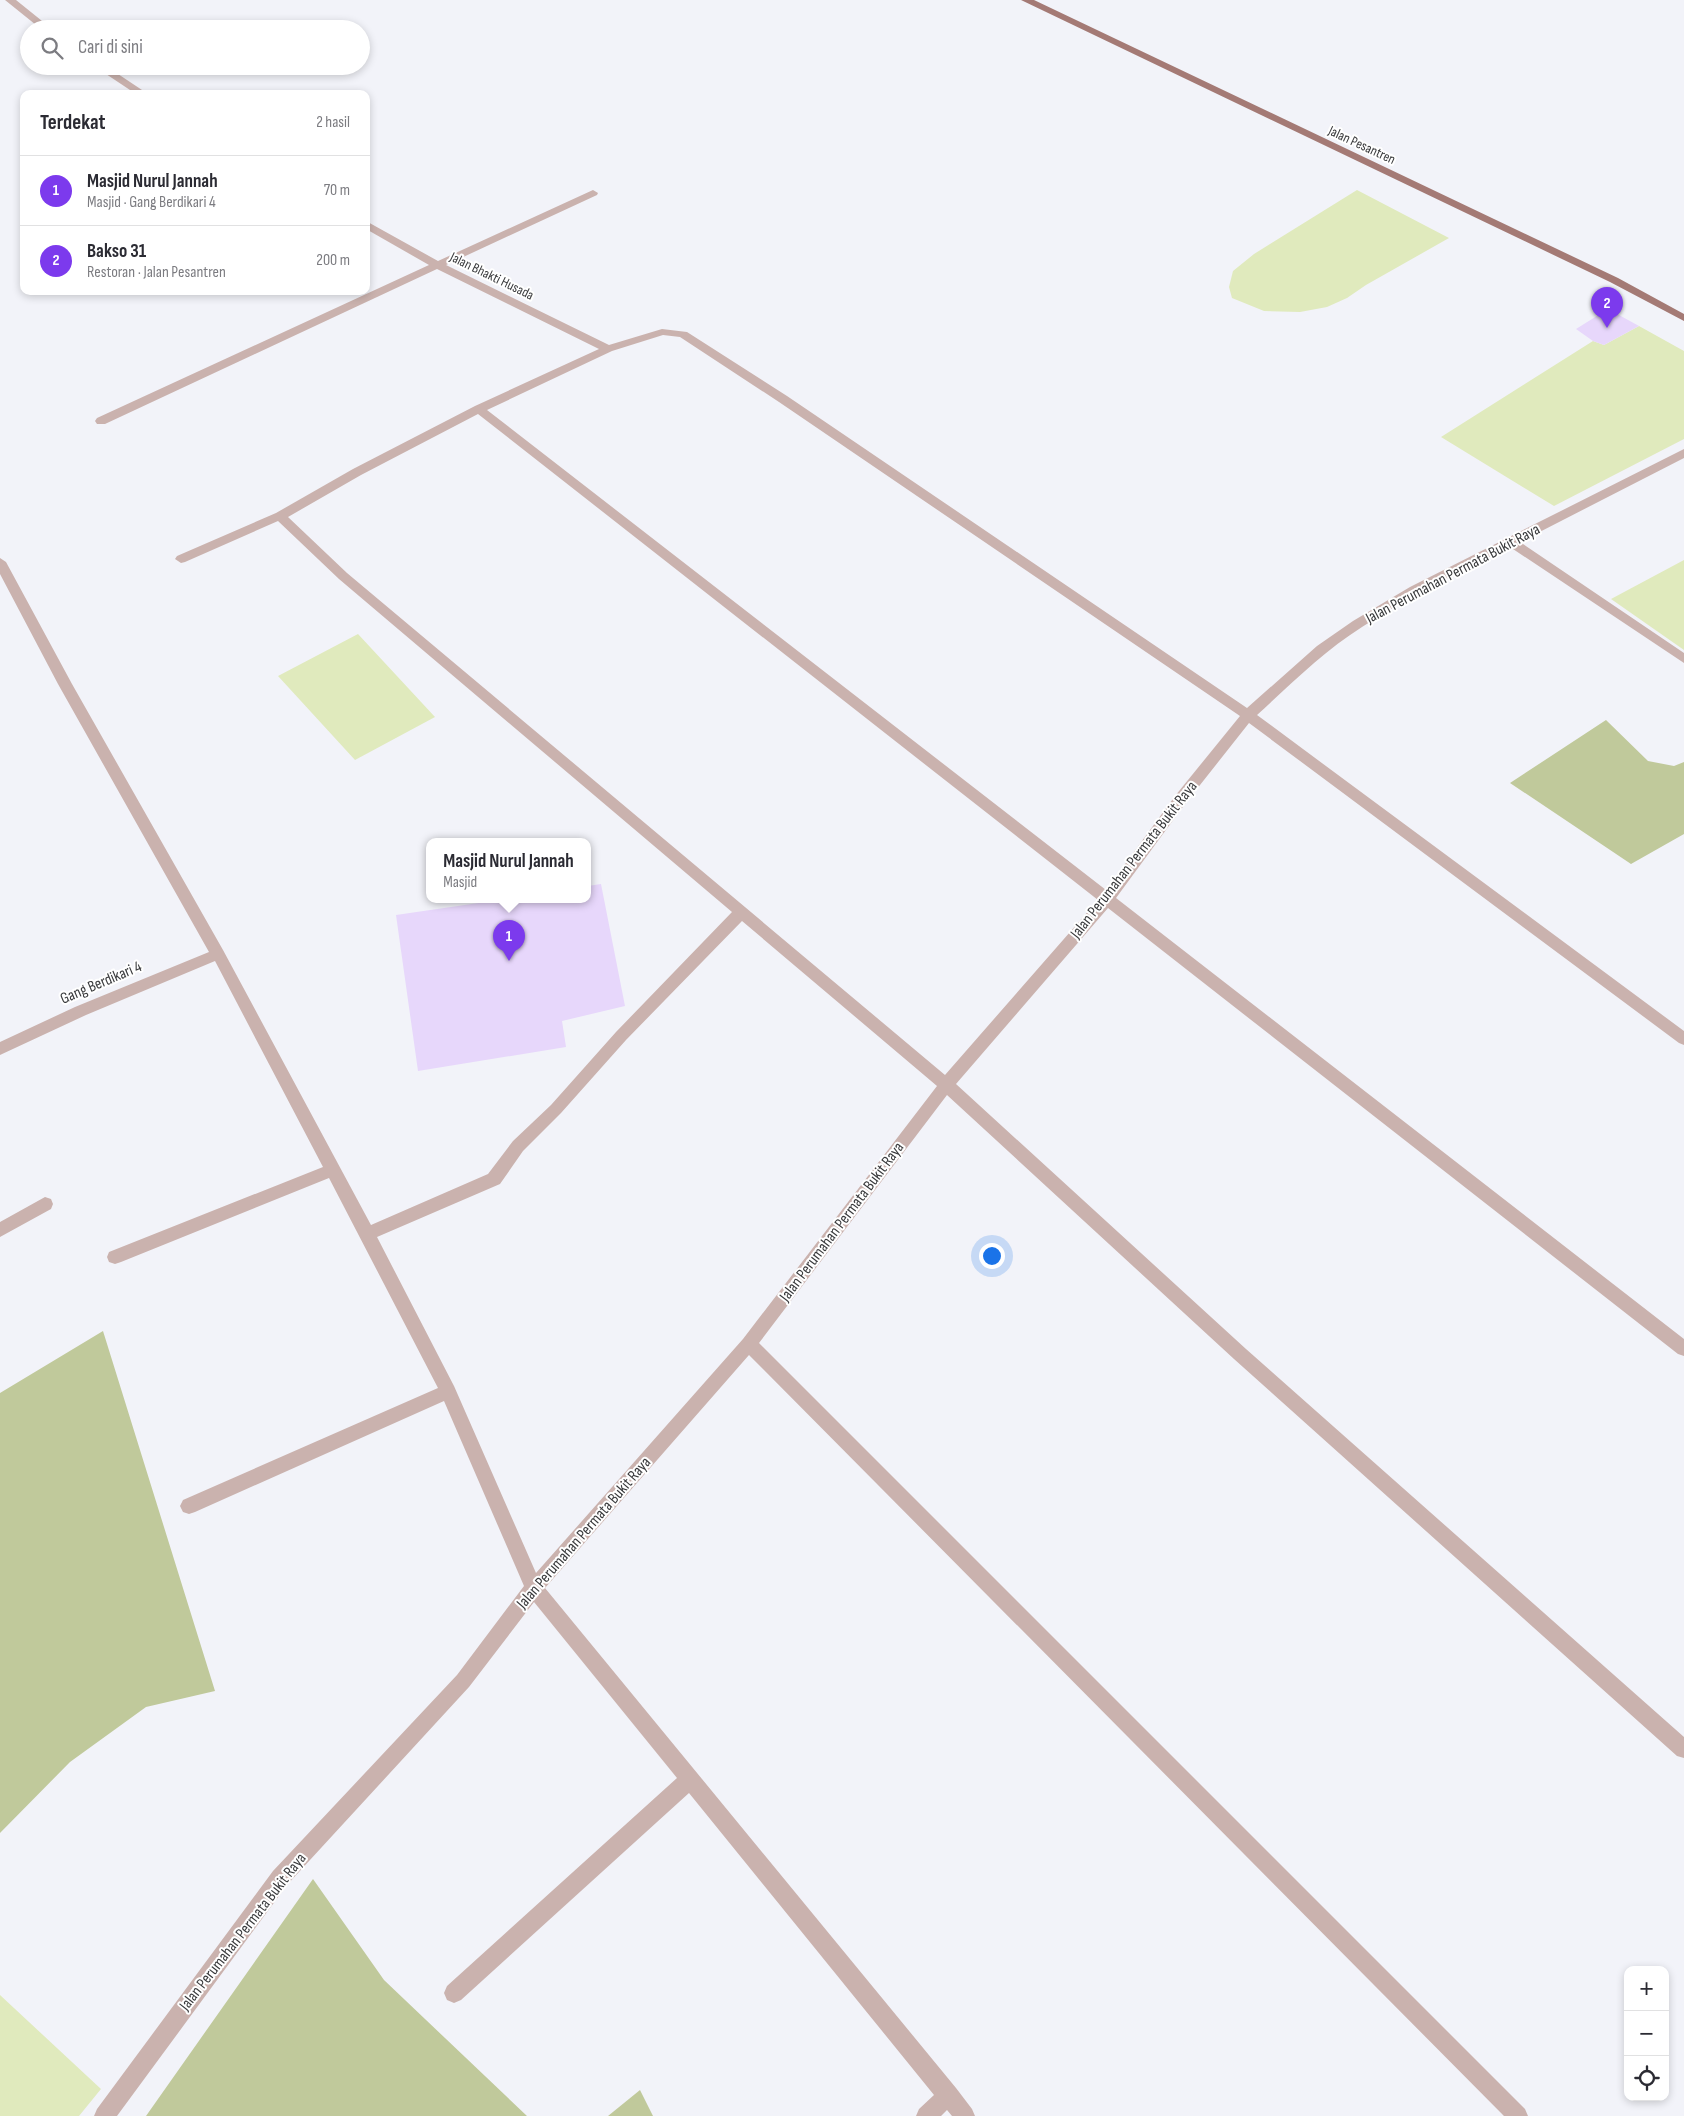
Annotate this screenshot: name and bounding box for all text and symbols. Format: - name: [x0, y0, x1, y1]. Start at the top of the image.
- search box: [20, 20, 370, 75]
- icon: search: [38, 34, 66, 62]
- text: Cari di sini: [78, 36, 143, 59]
- text: Terdekat: [40, 110, 106, 135]
- text: 2 hasil: [316, 113, 350, 132]
- street label: Jalan Pesantren: [1325, 122, 1398, 168]
- text: Masjid Nurul Jannah: [87, 170, 218, 193]
- text: 1: [53, 181, 59, 200]
- text: 70 m: [324, 181, 350, 200]
- text: Masjid · Gang Berdikari 4: [87, 193, 216, 212]
- text: Bakso 31: [87, 240, 146, 263]
- street label: Jalan Bhakti Husada: [446, 248, 537, 304]
- text: 2: [52, 251, 60, 270]
- text: 200 m: [316, 251, 350, 270]
- text: Restoran · Jalan Pesantren: [87, 263, 226, 282]
- pin: 2: [1591, 287, 1623, 328]
- street label: Jalan Perumahan Permata Bukit Raya: [1362, 520, 1543, 629]
- street label: Jalan Perumahan Permata Bukit Raya: [1066, 777, 1201, 943]
- popup: [426, 838, 591, 903]
- text: Masjid Nurul Jannah: [443, 850, 574, 873]
- text: Masjid: [443, 873, 477, 892]
- pin: 1: [493, 920, 525, 961]
- street label: Gang Berdikari 4: [57, 957, 145, 1009]
- street label: Jalan Perumahan Permata Bukit Raya: [775, 1139, 908, 1306]
- your location: [979, 1243, 1005, 1269]
- street label: Jalan Perumahan Permata Bukit Raya: [512, 1453, 655, 1613]
- street label: Jalan Perumahan Permata Bukit Raya: [175, 1849, 310, 2015]
- map controls: [1624, 1966, 1669, 2101]
- button: +: [1624, 1966, 1669, 2011]
- button: −: [1624, 2011, 1669, 2056]
- button: locate: [1624, 2056, 1669, 2101]

